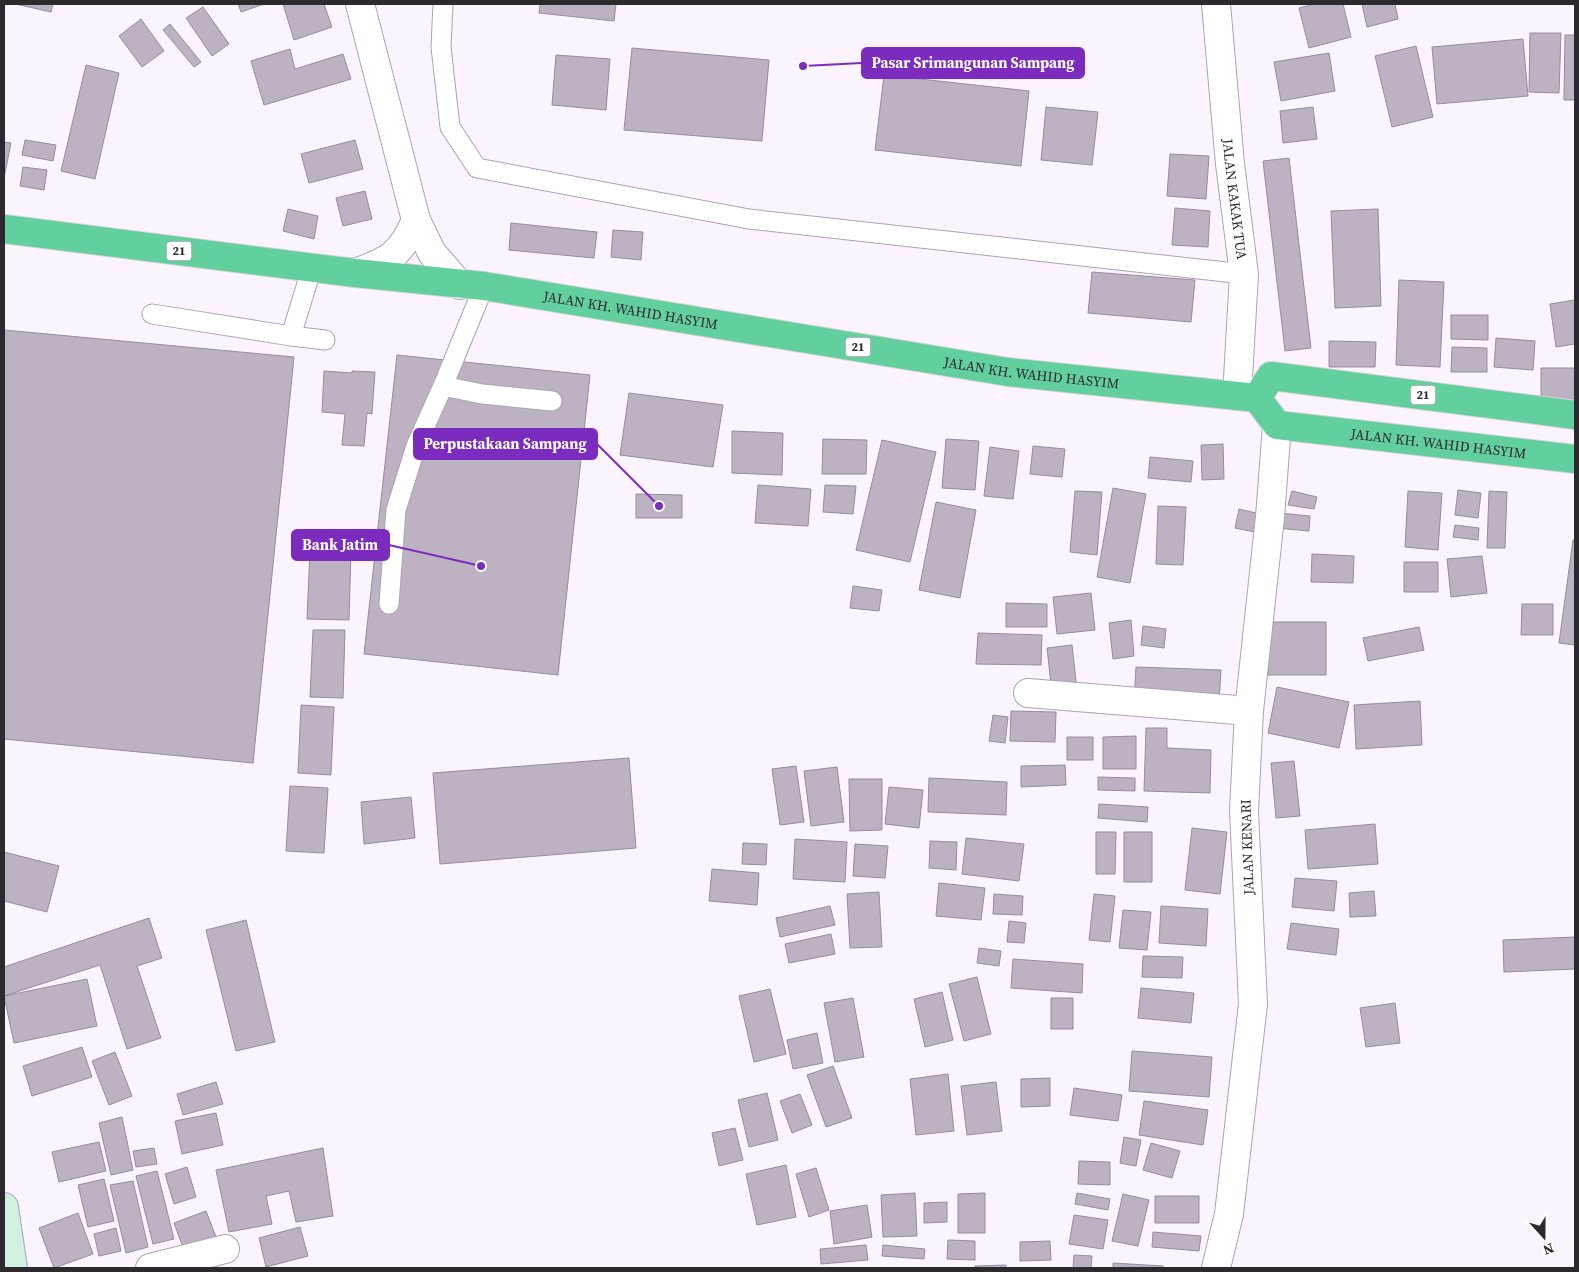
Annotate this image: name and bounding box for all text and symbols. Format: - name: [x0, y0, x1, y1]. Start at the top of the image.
- callout: Pasar Srimangunan Sampang: [862, 48, 1084, 78]
- text: Pasar Srimangunan Sampang: [872, 52, 1074, 73]
- street label: JALAN KAKAK TUA: [1218, 137, 1252, 261]
- road number: 21: [166, 242, 192, 260]
- street label: JALAN KH. WAHID HASYIM: [541, 286, 719, 334]
- road number: 21: [846, 338, 870, 357]
- street label: JALAN KH. WAHID HASYIM: [941, 351, 1120, 394]
- road number: 21: [1410, 386, 1436, 404]
- street label: JALAN KH. WAHID HASYIM: [1349, 423, 1528, 463]
- callout: Perpustakaan Sampang: [414, 429, 597, 459]
- text: Perpustakaan Sampang: [423, 433, 587, 454]
- callout: Bank Jatim: [292, 530, 389, 560]
- text: Bank Jatim: [302, 534, 378, 555]
- street label: JALAN KENARI: [1235, 799, 1259, 896]
- north arrow: [1519, 1212, 1569, 1262]
- text: N: [1540, 1238, 1557, 1260]

